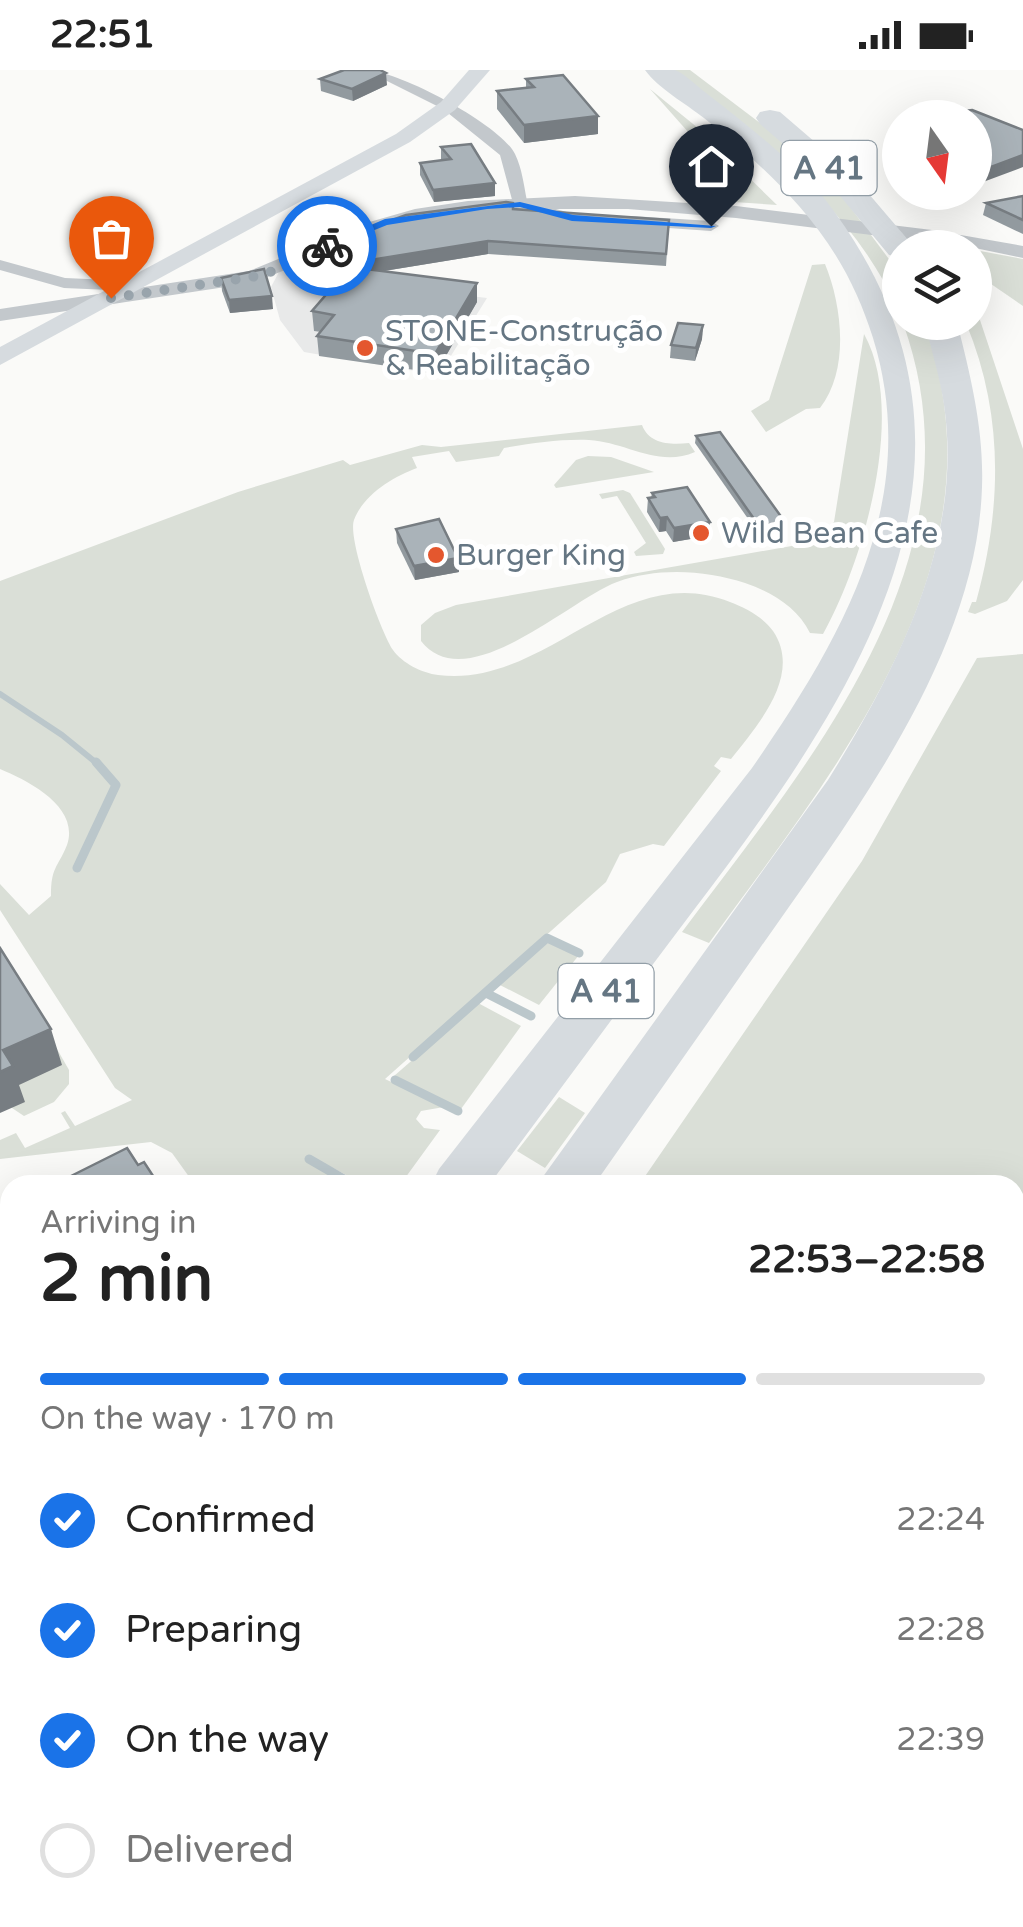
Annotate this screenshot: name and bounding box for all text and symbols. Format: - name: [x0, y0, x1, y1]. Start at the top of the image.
- text: 22:51: [50, 12, 155, 58]
- north arrow: [882, 100, 992, 210]
- map controls: [882, 100, 992, 340]
- pin: [669, 124, 754, 227]
- icon: home: [684, 139, 739, 194]
- road number: A 41: [782, 141, 876, 195]
- pin: [69, 196, 154, 299]
- courier: [277, 196, 377, 296]
- icon: bag: [84, 211, 139, 266]
- icon: bike: [300, 219, 355, 274]
- button: layers: [882, 230, 992, 340]
- place label: STONE-Construção & Reabilitação: [385, 313, 663, 384]
- marker: STONE-Construção & Reabilitação: [354, 337, 376, 359]
- place label: Wild Bean Cafe: [721, 515, 938, 552]
- marker: Wild Bean Cafe: [690, 522, 712, 544]
- place label: Burger King: [456, 537, 626, 574]
- marker: Burger King: [425, 544, 447, 566]
- road number: A 41: [558, 964, 654, 1018]
- text: Arriving in: [40, 1204, 197, 1242]
- text: 22:53–22:58: [748, 1237, 985, 1283]
- text: 2 min: [40, 1240, 213, 1319]
- text: On the way · 170 m: [40, 1400, 335, 1438]
- icon: check: [40, 1493, 95, 1548]
- text: Confirmed: [125, 1497, 316, 1543]
- text: 22:24: [896, 1501, 985, 1539]
- icon: check: [40, 1603, 95, 1658]
- text: Preparing: [125, 1607, 302, 1653]
- text: 22:28: [896, 1611, 985, 1649]
- icon: check: [40, 1713, 95, 1768]
- text: On the way: [125, 1717, 329, 1763]
- text: 22:39: [896, 1721, 985, 1759]
- text: Delivered: [125, 1827, 294, 1873]

